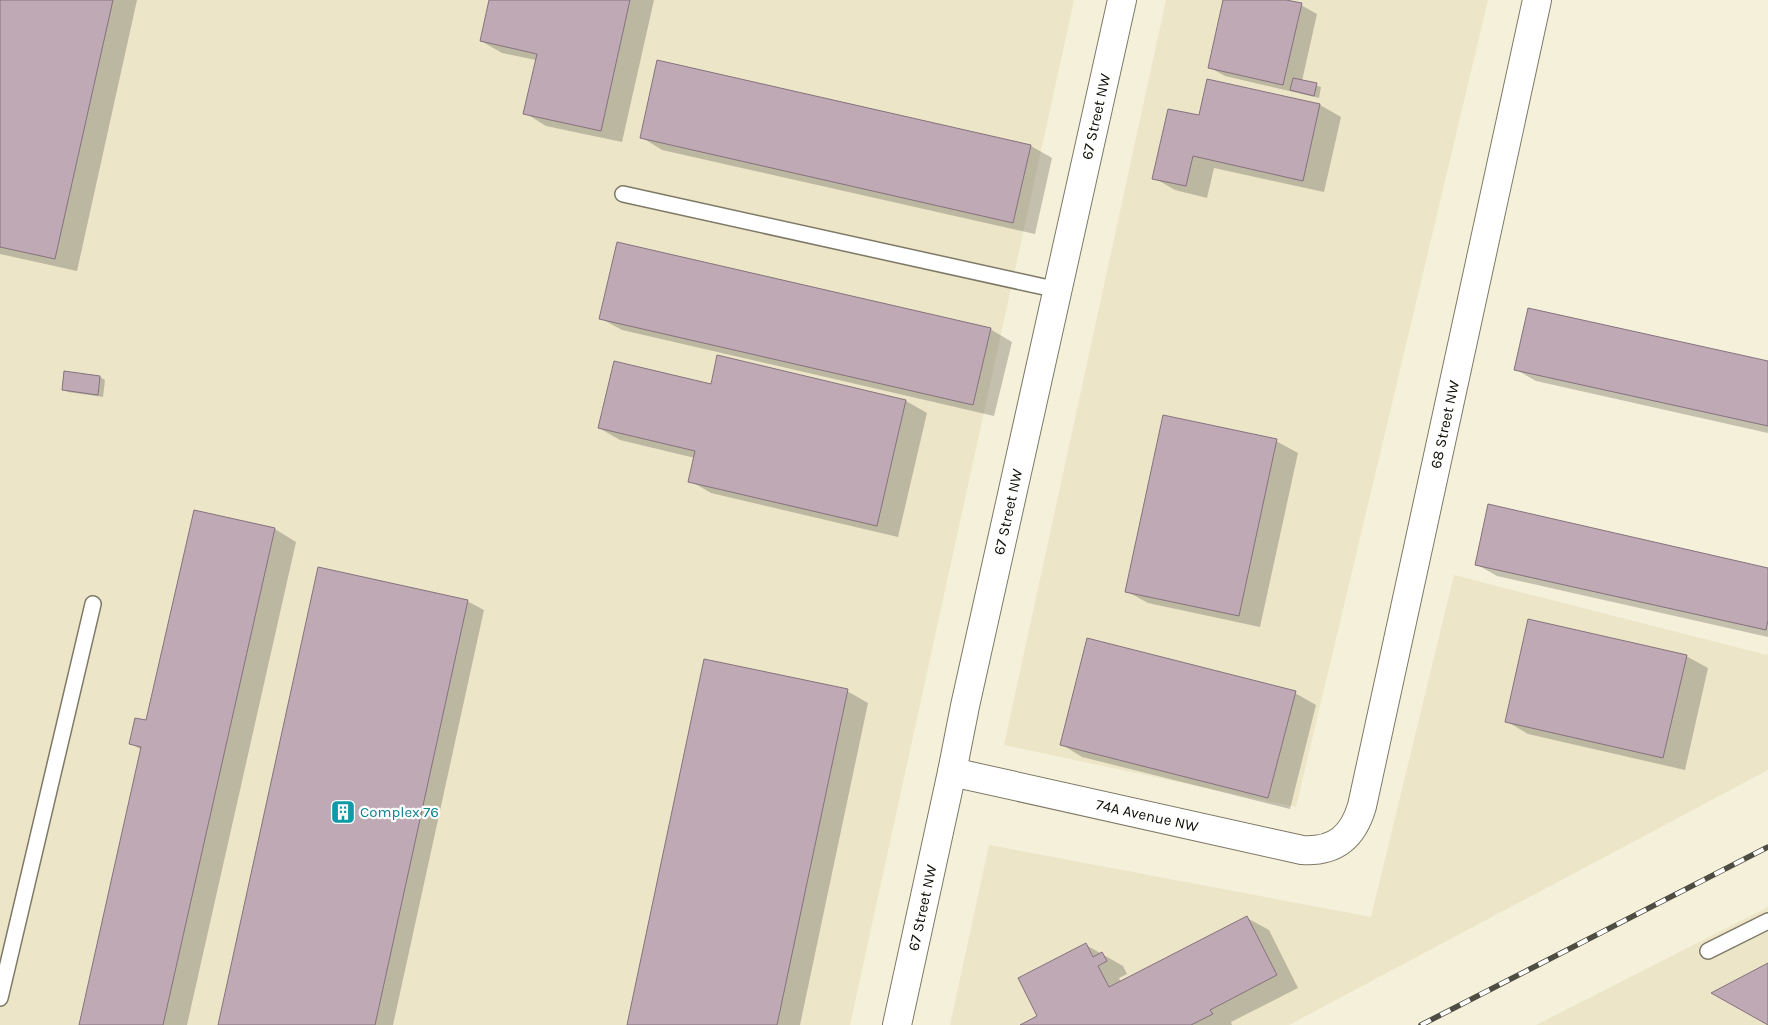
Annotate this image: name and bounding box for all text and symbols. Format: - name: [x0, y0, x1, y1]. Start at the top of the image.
- street label: 67 Street NW: [1078, 71, 1115, 161]
- street label: 68 Street NW: [1427, 378, 1463, 470]
- street label: 67 Street NW: [990, 467, 1027, 557]
- street label: 74A Avenue NW: [1094, 795, 1201, 836]
- building icon: Complex 76: [330, 799, 356, 825]
- place label: Complex 76: [360, 803, 439, 821]
- street label: 67 Street NW: [904, 862, 941, 952]

